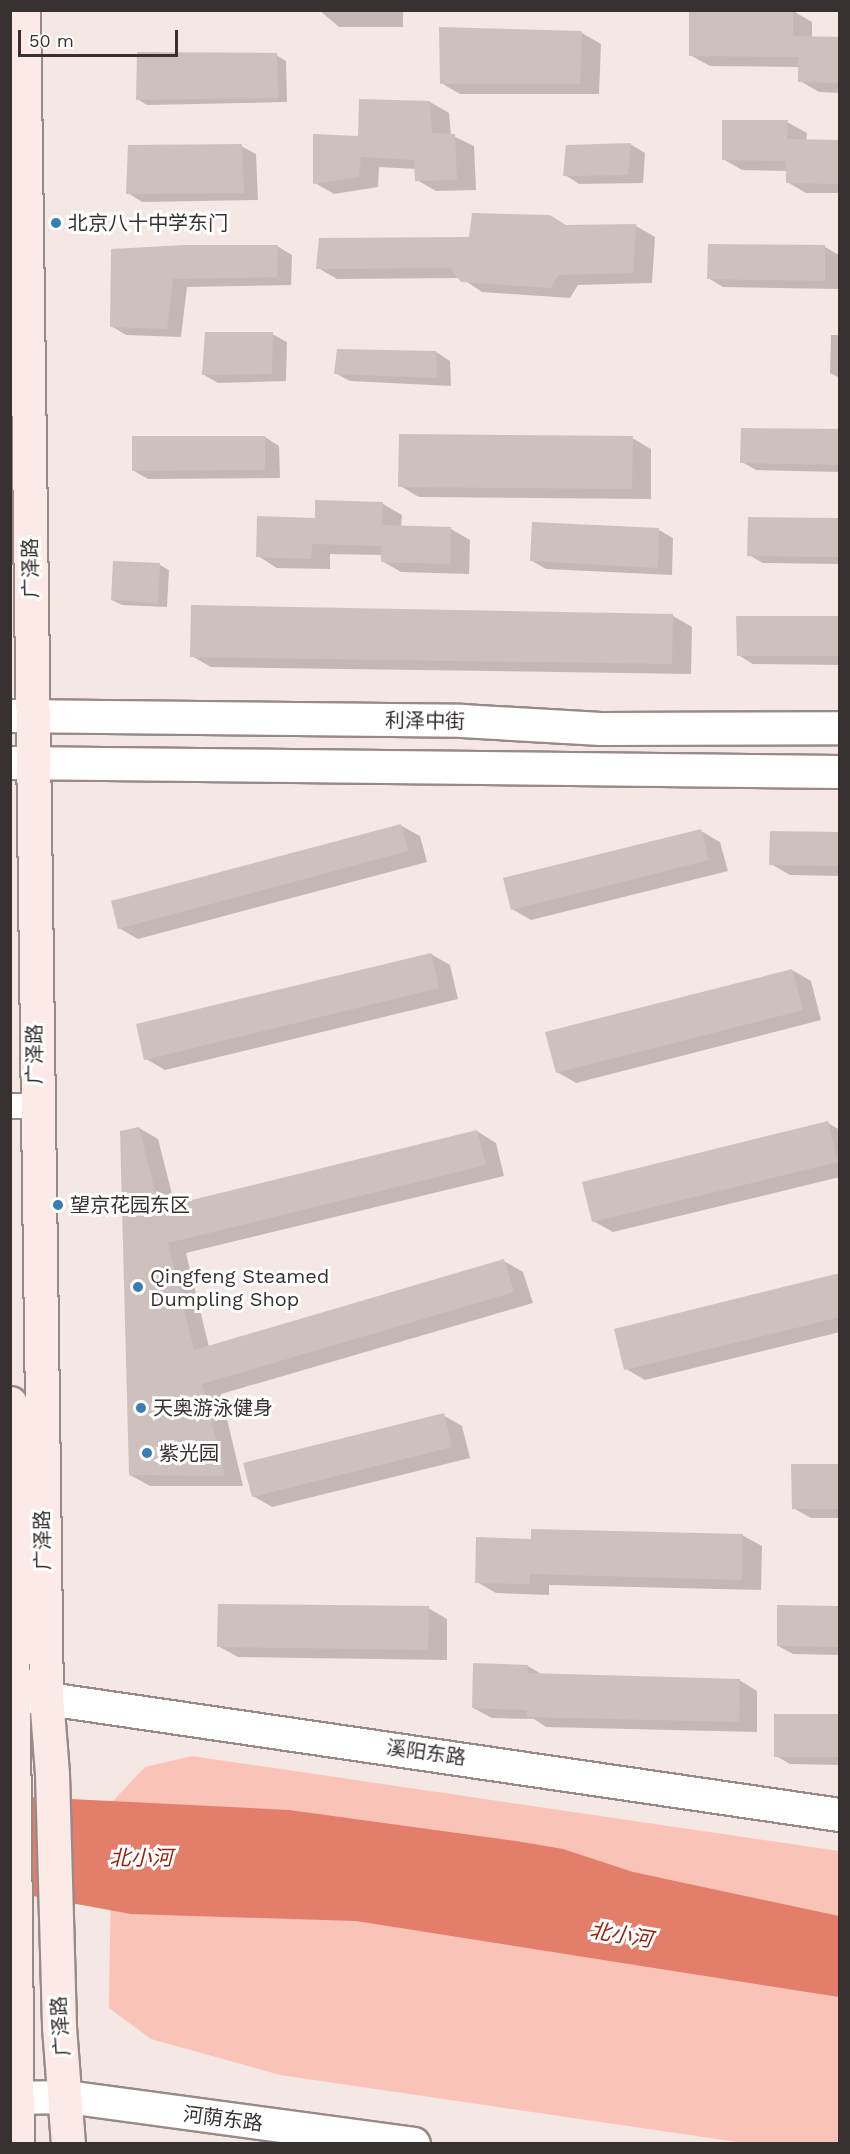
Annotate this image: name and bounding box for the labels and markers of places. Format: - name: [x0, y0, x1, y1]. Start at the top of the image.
- place label: 北京八十中学东门: [68, 211, 228, 235]
- marker: 北京八十中学东门: [49, 216, 63, 230]
- place label: 望京花园东区: [70, 1193, 190, 1217]
- marker: 望京花园东区: [51, 1198, 65, 1212]
- place label: Qingfeng Steamed Dumpling Shop: [150, 1264, 329, 1311]
- marker: Qingfeng Steamed Dumpling Shop: [131, 1280, 145, 1294]
- place label: 天奥游泳健身: [153, 1396, 273, 1420]
- marker: 天奥游泳健身: [134, 1401, 148, 1415]
- place label: 紫光园: [159, 1441, 219, 1465]
- marker: 紫光园: [140, 1446, 154, 1460]

